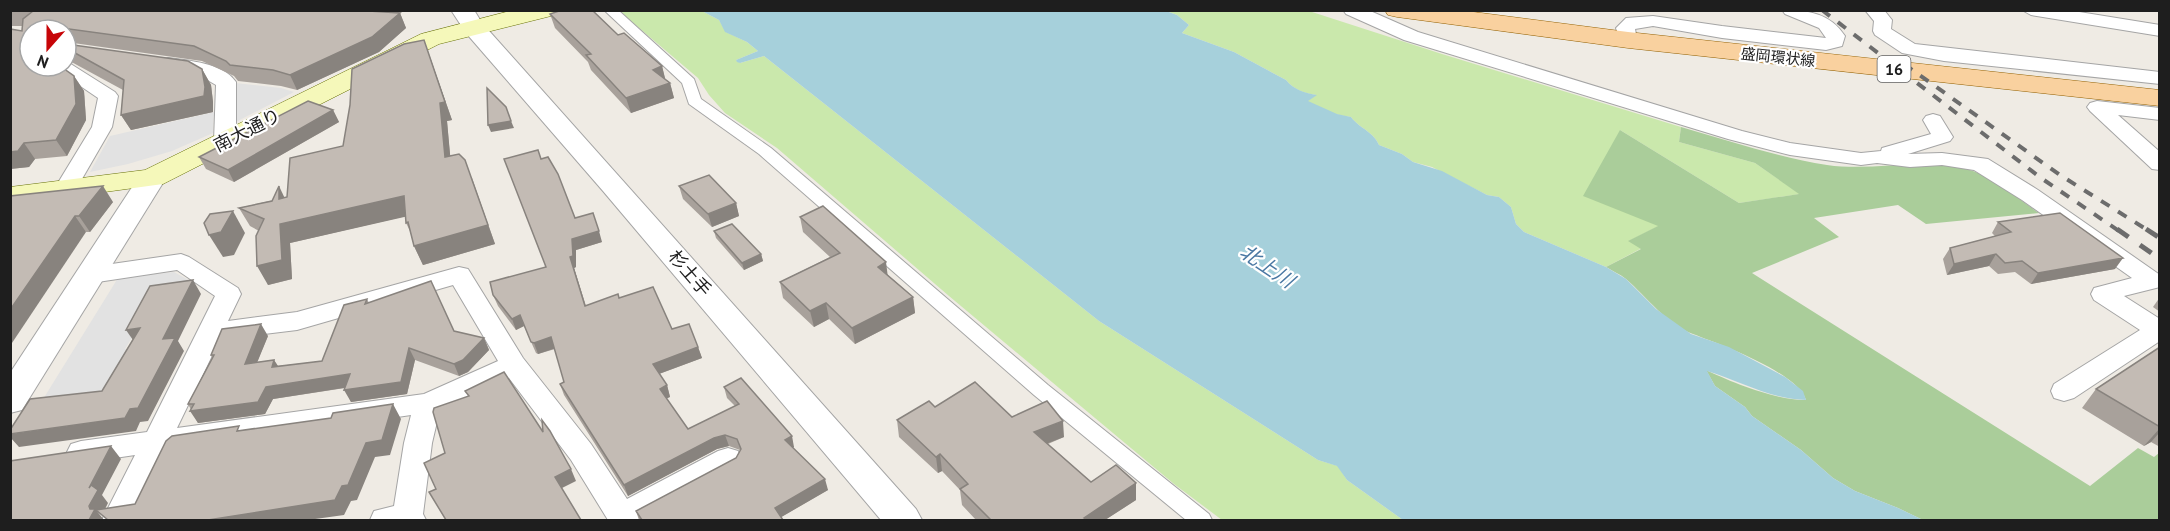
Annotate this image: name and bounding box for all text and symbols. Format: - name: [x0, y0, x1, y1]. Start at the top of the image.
- north arrow: [18, 18, 78, 78]
- street label: 盛岡環状線: [1740, 44, 1816, 70]
- text: N: [34, 51, 51, 73]
- road number: 16: [1878, 56, 1910, 82]
- street label: 南大通り: [210, 103, 284, 157]
- water label: 北上川: [1235, 238, 1301, 295]
- street label: 杉土手: [664, 245, 716, 301]

